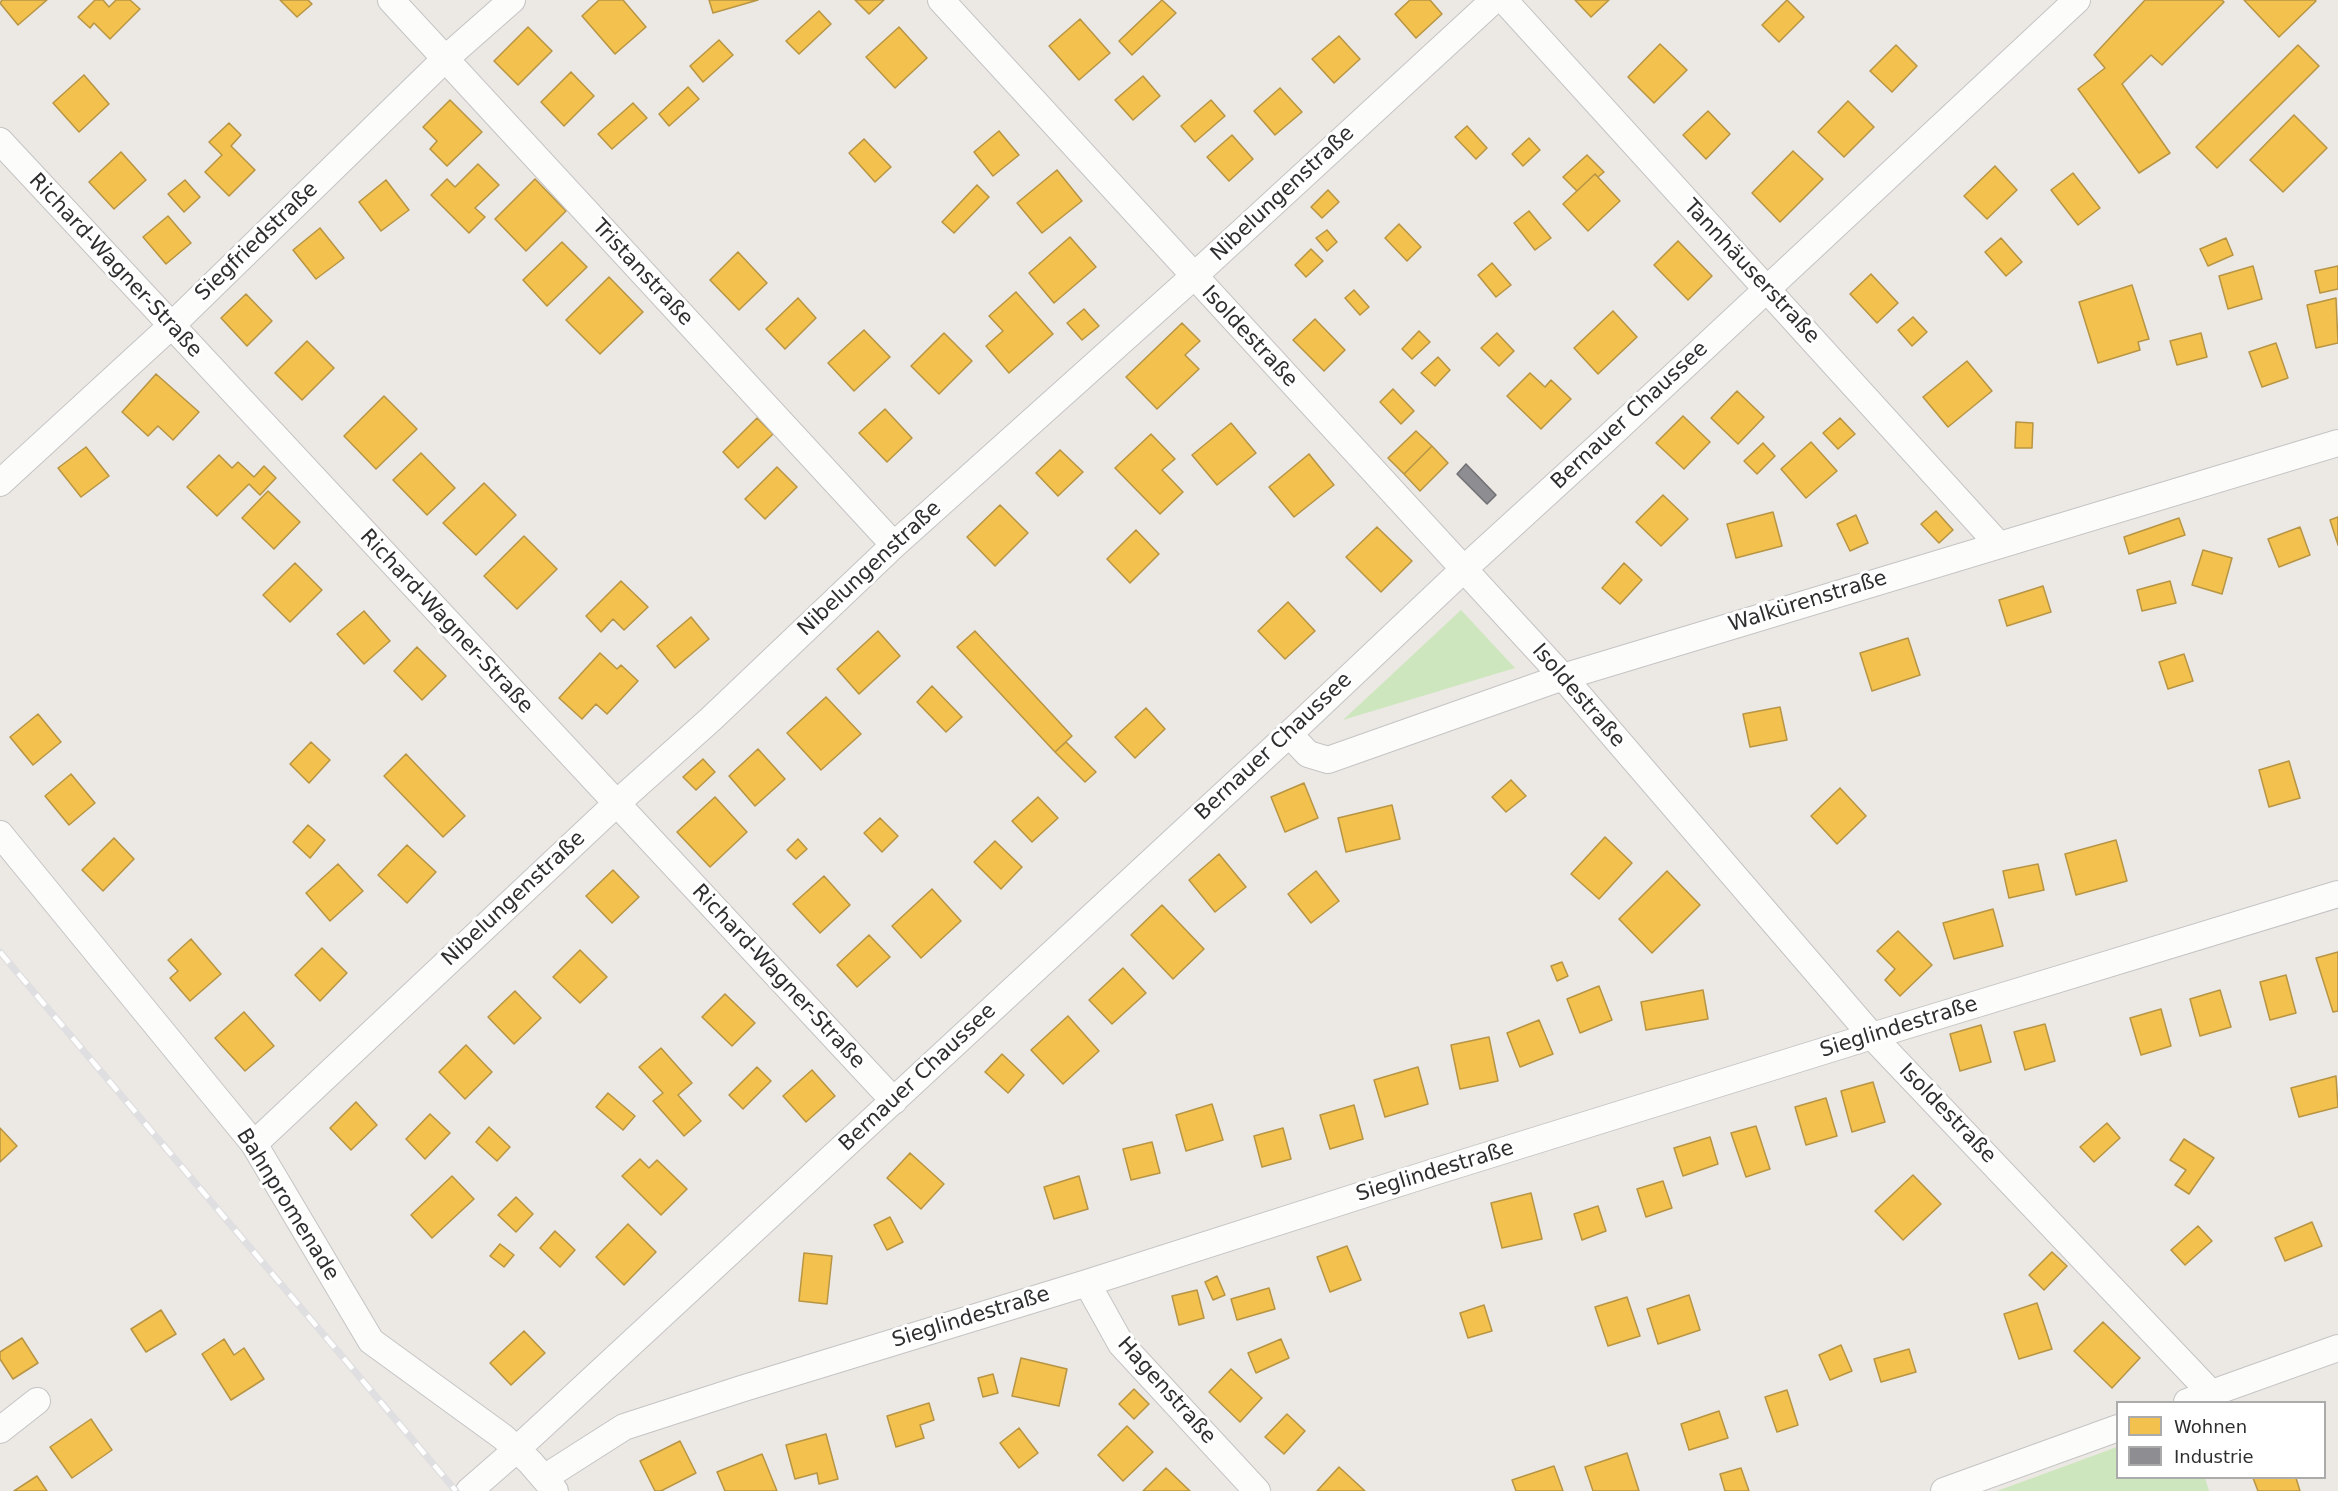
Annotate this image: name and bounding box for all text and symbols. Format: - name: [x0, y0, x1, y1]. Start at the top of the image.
- street label: Nibelungenstraße: [1206, 121, 1360, 267]
- street label: Richard-Wagner-Straße: [23, 169, 207, 363]
- street label: Siegfriedstraße: [191, 177, 323, 307]
- street label: Tannhäuserstraße: [1678, 195, 1824, 349]
- street label: Tristanstraße: [586, 215, 698, 331]
- street label: Isoldestraße: [1196, 281, 1302, 393]
- street label: Bernauer Chaussee: [1546, 337, 1714, 495]
- street label: Nibelungenstraße: [793, 496, 947, 642]
- street label: Richard-Wagner-Straße: [354, 525, 538, 719]
- street label: Walkürenstraße: [1726, 566, 1890, 638]
- street label: Isoldestraße: [1526, 639, 1630, 753]
- street label: Bernauer Chaussee: [1190, 668, 1358, 826]
- street label: Nibelungenstraße: [437, 826, 591, 972]
- street label: Richard-Wagner-Straße: [686, 880, 870, 1074]
- street label: Sieglindestraße: [1817, 992, 1981, 1064]
- street label: Bernauer Chaussee: [834, 999, 1002, 1157]
- street label: Isoldestraße: [1893, 1059, 2001, 1169]
- street label: Bahnpromenade: [230, 1125, 344, 1285]
- street label: Sieglindestraße: [1353, 1136, 1517, 1208]
- street label: Sieglindestraße: [889, 1282, 1053, 1354]
- street label: Hagenstraße: [1111, 1332, 1221, 1450]
- legend: [2116, 1401, 2326, 1479]
- text: Wohnen: [2174, 1416, 2247, 1437]
- text: Industrie: [2174, 1446, 2253, 1467]

